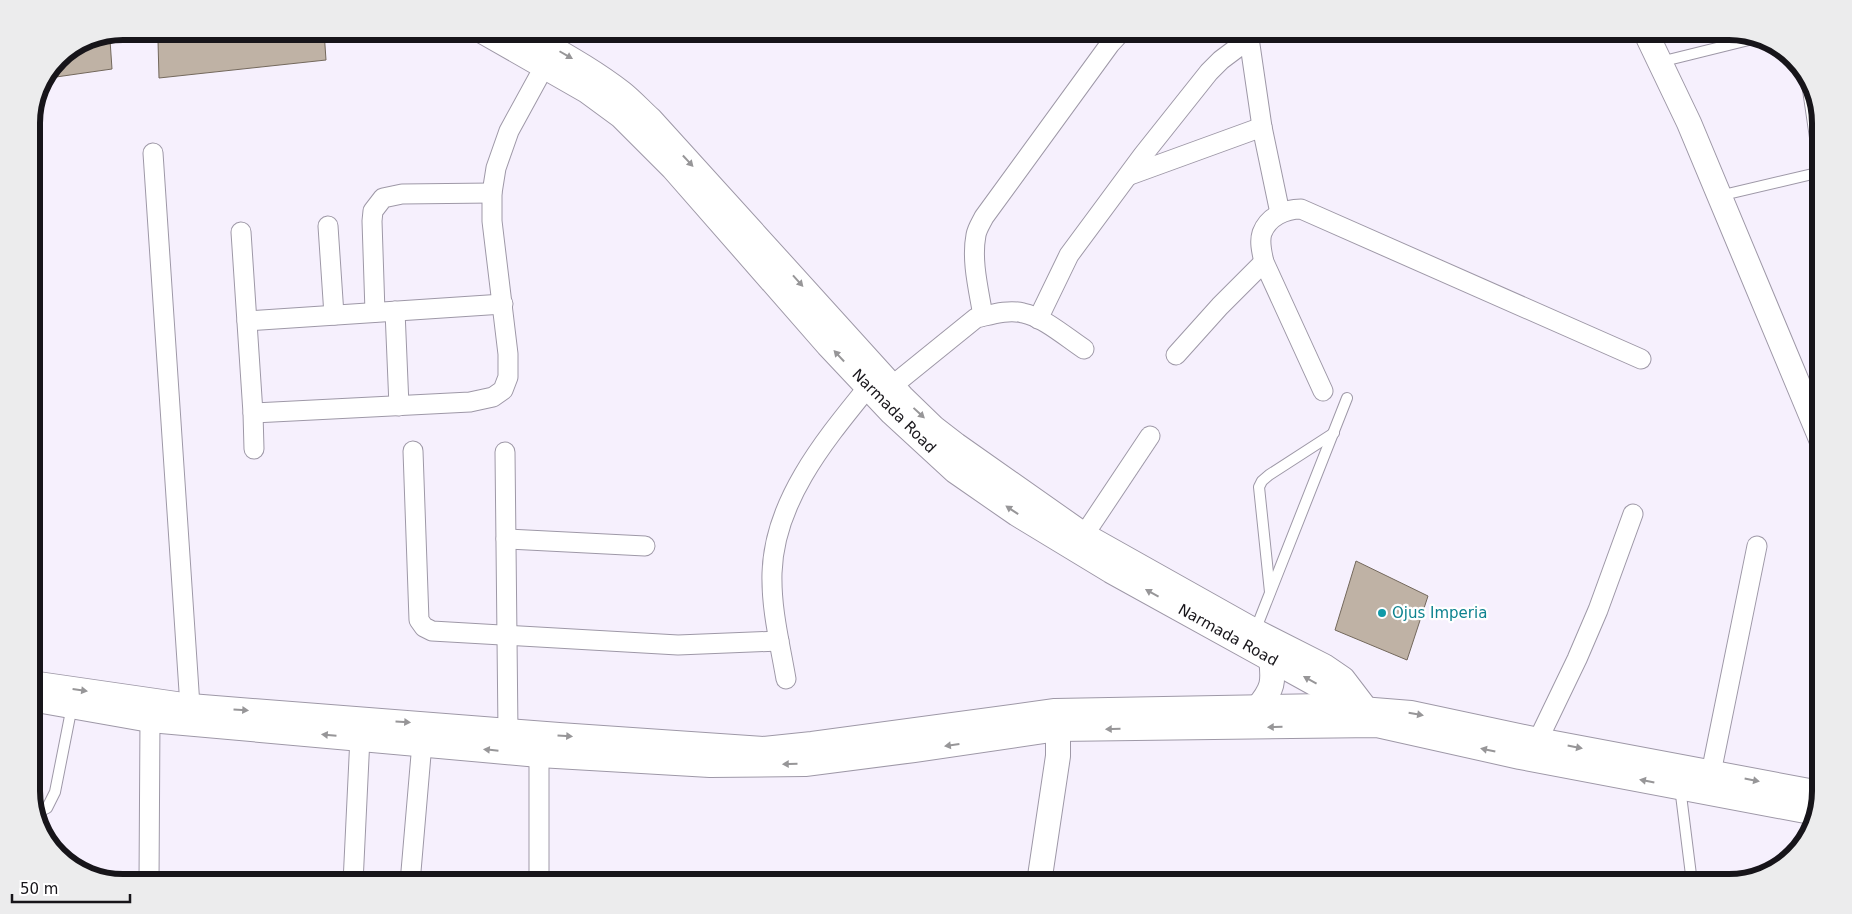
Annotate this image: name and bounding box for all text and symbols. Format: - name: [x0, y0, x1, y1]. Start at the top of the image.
- one-way arrow: [559, 51, 572, 60]
- one-way arrow: [682, 154, 694, 166]
- one-way arrow: [792, 274, 804, 286]
- one-way arrow: [833, 351, 845, 363]
- street label: Narmada Road: [848, 365, 940, 457]
- one-way arrow: [913, 407, 925, 419]
- one-way arrow: [1006, 506, 1019, 515]
- one-way arrow: [1145, 589, 1159, 597]
- street label: Narmada Road: [1175, 600, 1281, 670]
- place label: Ojus Imperia: [1392, 604, 1487, 622]
- marker: Ojus Imperia: [1376, 607, 1388, 619]
- one-way arrow: [1303, 676, 1316, 685]
- one-way arrow: [72, 686, 88, 694]
- one-way arrow: [233, 706, 249, 714]
- one-way arrow: [1408, 711, 1424, 719]
- one-way arrow: [395, 719, 411, 727]
- one-way arrow: [1267, 723, 1283, 731]
- one-way arrow: [1105, 725, 1121, 733]
- one-way arrow: [321, 731, 337, 739]
- one-way arrow: [557, 732, 573, 740]
- one-way arrow: [943, 741, 959, 749]
- one-way arrow: [1567, 744, 1583, 752]
- one-way arrow: [483, 746, 499, 754]
- one-way arrow: [1480, 746, 1495, 754]
- one-way arrow: [782, 760, 798, 768]
- one-way arrow: [1639, 776, 1655, 784]
- one-way arrow: [1744, 777, 1760, 785]
- scale bar: [12, 872, 130, 904]
- text: 50 m: [20, 880, 58, 898]

